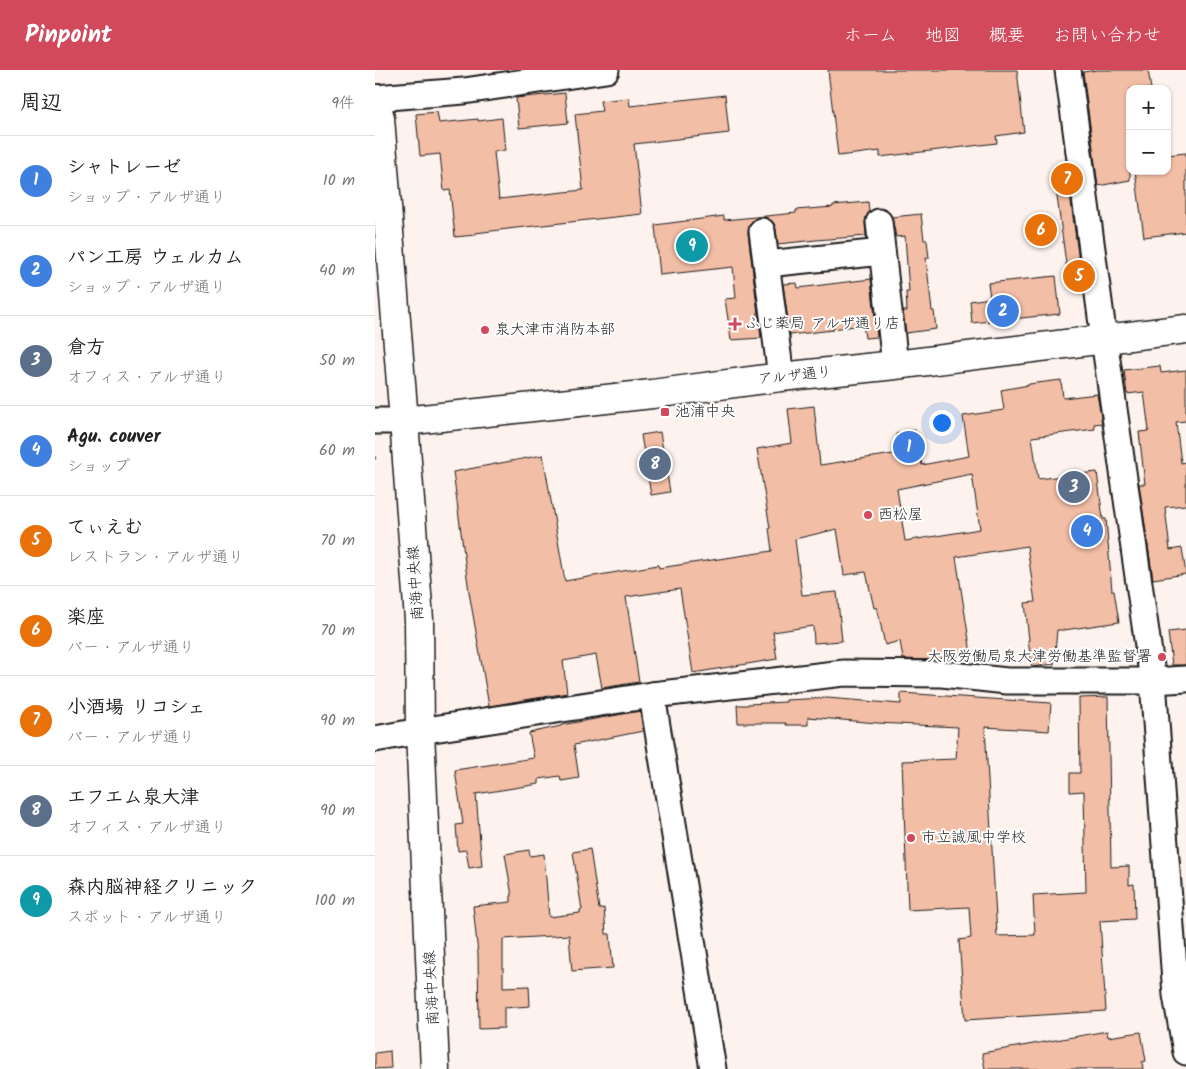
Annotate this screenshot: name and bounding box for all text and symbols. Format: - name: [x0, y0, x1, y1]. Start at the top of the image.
- text: Pinpoint: [25, 16, 112, 55]
- text: ホーム: [844, 22, 897, 51]
- text: 地図: [925, 22, 961, 51]
- text: 概要: [989, 22, 1025, 51]
- text: お問い合わせ: [1053, 22, 1161, 51]
- map controls: [1126, 85, 1171, 175]
- button: +: [1126, 85, 1171, 130]
- text: 周辺: [20, 87, 62, 120]
- text: 9件: [331, 91, 355, 116]
- button: −: [1126, 130, 1171, 175]
- text: シャトレーゼ: [67, 153, 181, 183]
- pin: 7: [1051, 160, 1083, 198]
- text: 1: [34, 168, 38, 193]
- text: 10 m: [323, 168, 355, 193]
- text: ショップ · アルザ通り: [67, 185, 226, 210]
- pin: 6: [1025, 211, 1057, 249]
- pin: 9: [676, 227, 708, 265]
- text: パン工房 ウェルカム: [67, 243, 243, 273]
- pin: 5: [1063, 257, 1095, 295]
- text: 2: [31, 258, 41, 283]
- text: 40 m: [319, 258, 355, 283]
- text: ショップ · アルザ通り: [67, 275, 226, 300]
- pin: 2: [987, 292, 1019, 330]
- place label: ふじ薬局 アルザ通り店: [745, 312, 900, 336]
- place label: 泉大津市消防本部: [495, 318, 615, 342]
- marker: ふじ薬局 アルザ通り店: [729, 318, 741, 330]
- marker: 泉大津市消防本部: [479, 324, 491, 336]
- text: 倉方: [67, 333, 105, 363]
- text: 3: [32, 348, 40, 373]
- text: 50 m: [319, 348, 355, 373]
- street label: アルザ通り: [757, 360, 833, 392]
- text: オフィス · アルザ通り: [67, 365, 227, 390]
- place label: 池浦中央: [675, 400, 735, 424]
- marker: 池浦中央: [659, 406, 671, 418]
- your location: [929, 410, 955, 436]
- text: Agu. couver: [67, 422, 161, 452]
- pin: 1: [893, 428, 925, 466]
- text: 4: [32, 438, 40, 463]
- text: 60 m: [319, 438, 355, 463]
- pin: 8: [639, 445, 671, 483]
- text: ショップ: [67, 454, 130, 479]
- pin: 3: [1058, 468, 1090, 506]
- place label: 西松屋: [878, 503, 923, 527]
- marker: 西松屋: [862, 509, 874, 521]
- pin: 4: [1071, 512, 1103, 550]
- text: てぃえむ: [67, 513, 143, 543]
- text: 5: [32, 528, 40, 553]
- text: 70 m: [320, 528, 355, 553]
- text: レストラン · アルザ通り: [67, 545, 244, 570]
- street label: 南海中央線: [401, 545, 431, 621]
- text: 楽座: [67, 603, 105, 633]
- text: 6: [32, 618, 40, 643]
- text: 70 m: [320, 618, 355, 643]
- text: バー · アルザ通り: [67, 635, 195, 660]
- place label: 大阪労働局泉大津労働基準監督署: [927, 645, 1152, 669]
- marker: 大阪労働局泉大津労働基準監督署: [1156, 651, 1168, 663]
- text: 小酒場 リコシェ: [67, 693, 206, 723]
- text: 7: [32, 708, 40, 733]
- text: 90 m: [320, 708, 355, 733]
- text: バー · アルザ通り: [67, 725, 195, 750]
- text: エフエム泉大津: [67, 783, 200, 813]
- text: 8: [31, 798, 41, 823]
- text: 90 m: [320, 798, 355, 823]
- text: オフィス · アルザ通り: [67, 815, 227, 840]
- place label: 市立誠風中学校: [921, 826, 1026, 850]
- marker: 市立誠風中学校: [905, 832, 917, 844]
- text: 森内脳神経クリニック: [67, 873, 257, 903]
- text: 9: [32, 888, 40, 913]
- text: 100 m: [315, 888, 355, 913]
- text: スポット · アルザ通り: [67, 905, 227, 930]
- street label: 南海中央線: [418, 950, 446, 1026]

